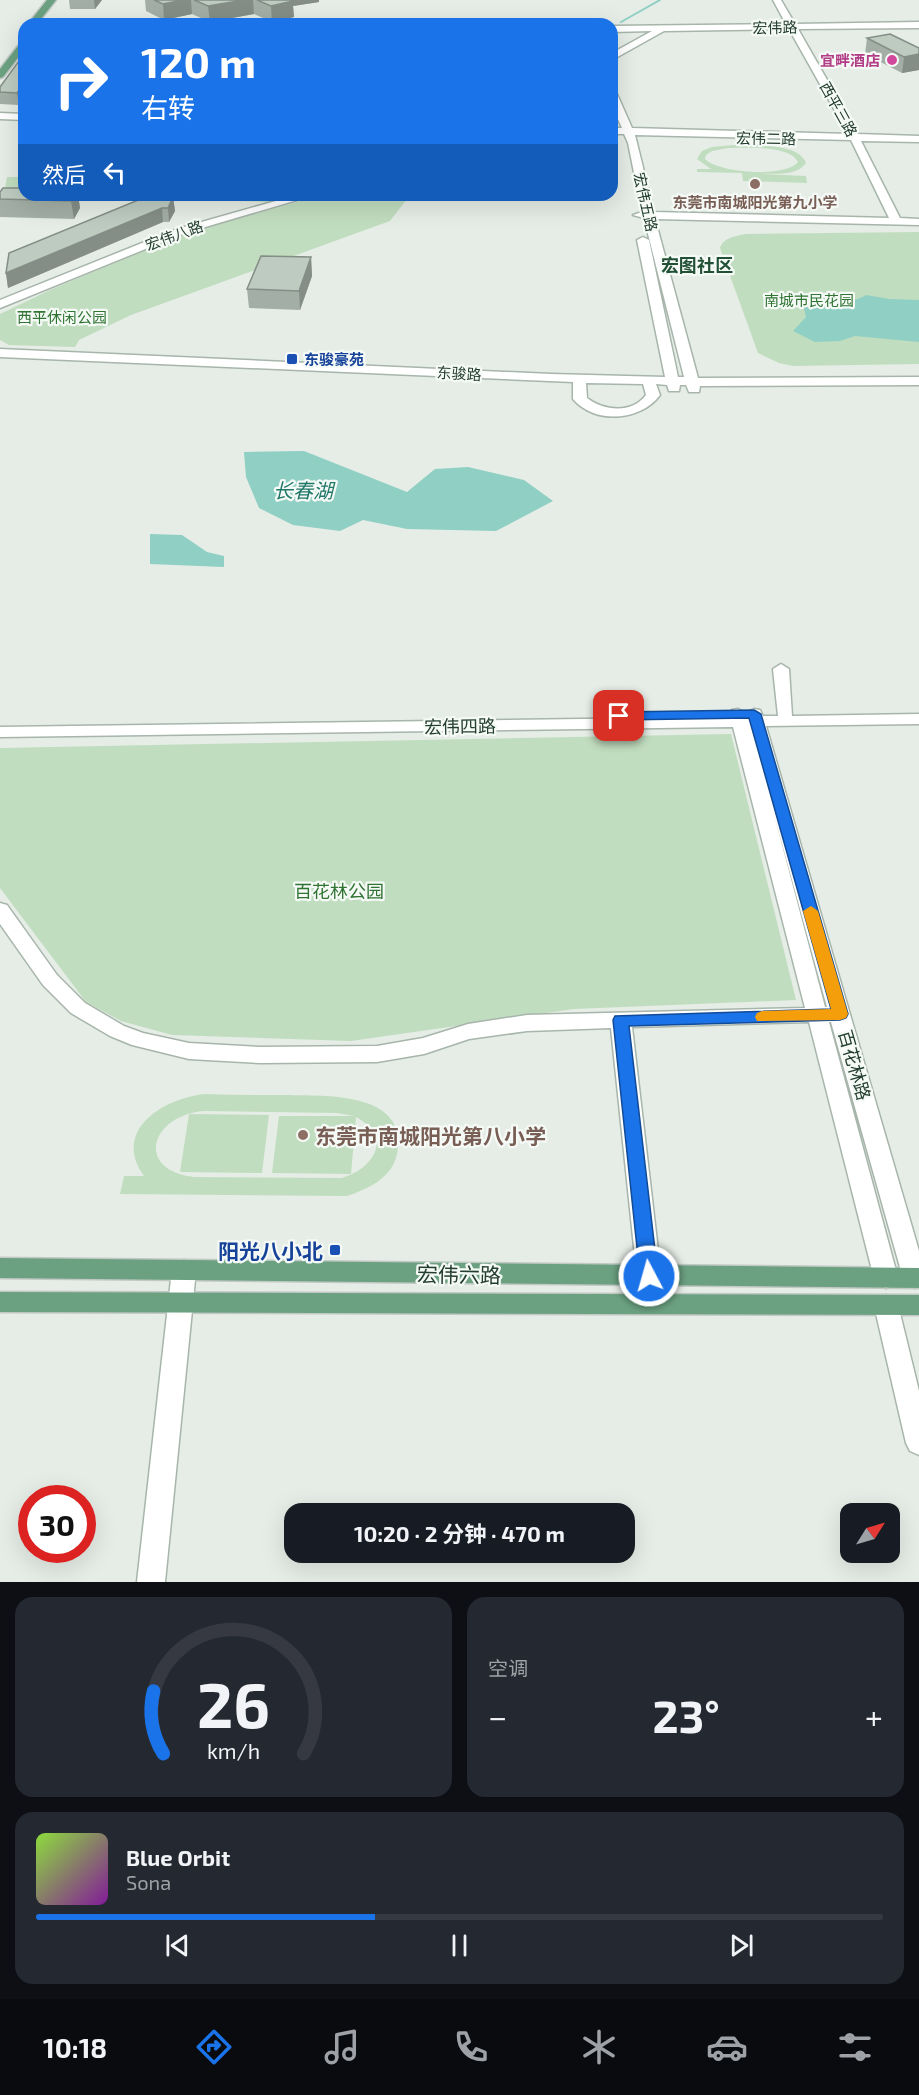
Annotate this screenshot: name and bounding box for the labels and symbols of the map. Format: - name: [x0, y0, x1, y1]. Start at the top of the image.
- street label: 宏伟路: [752, 18, 798, 36]
- place label: 宜畔酒店: [820, 51, 880, 69]
- marker: 宜畔酒店: [885, 53, 899, 67]
- street label: 西平三路: [817, 78, 861, 140]
- street label: 宏伟二路: [736, 128, 796, 148]
- street label: 宏伟五路: [630, 171, 662, 233]
- marker: 东莞市南城阳光第九小学: [748, 177, 762, 191]
- place label: 东莞市南城阳光第九小学: [672, 193, 838, 211]
- street label: 宏伟八路: [143, 216, 205, 254]
- district label: 宏图社区: [661, 254, 733, 276]
- park label: 南城市民花园: [764, 291, 854, 309]
- park label: 西平休闲公园: [17, 308, 107, 326]
- place label: 东骏豪苑: [304, 350, 364, 368]
- marker: 东骏豪苑: [285, 352, 299, 366]
- street label: 东骏路: [436, 363, 482, 383]
- water label: 长春湖: [273, 478, 336, 502]
- pin: [593, 690, 644, 741]
- street label: 宏伟四路: [424, 714, 496, 738]
- park label: 百花林公园: [294, 880, 384, 902]
- street label: 百花林路: [835, 1027, 875, 1103]
- place label: 东莞市南城阳光第八小学: [315, 1123, 546, 1148]
- marker: 东莞市南城阳光第八小学: [296, 1128, 310, 1142]
- place label: 阳光八小北: [218, 1238, 323, 1263]
- marker: 阳光八小北: [328, 1243, 342, 1257]
- position arrow: [617, 1244, 681, 1308]
- street label: 宏伟六路: [417, 1261, 501, 1287]
- speed limit sign: 30: [18, 1485, 96, 1563]
- north arrow: [840, 1503, 900, 1563]

